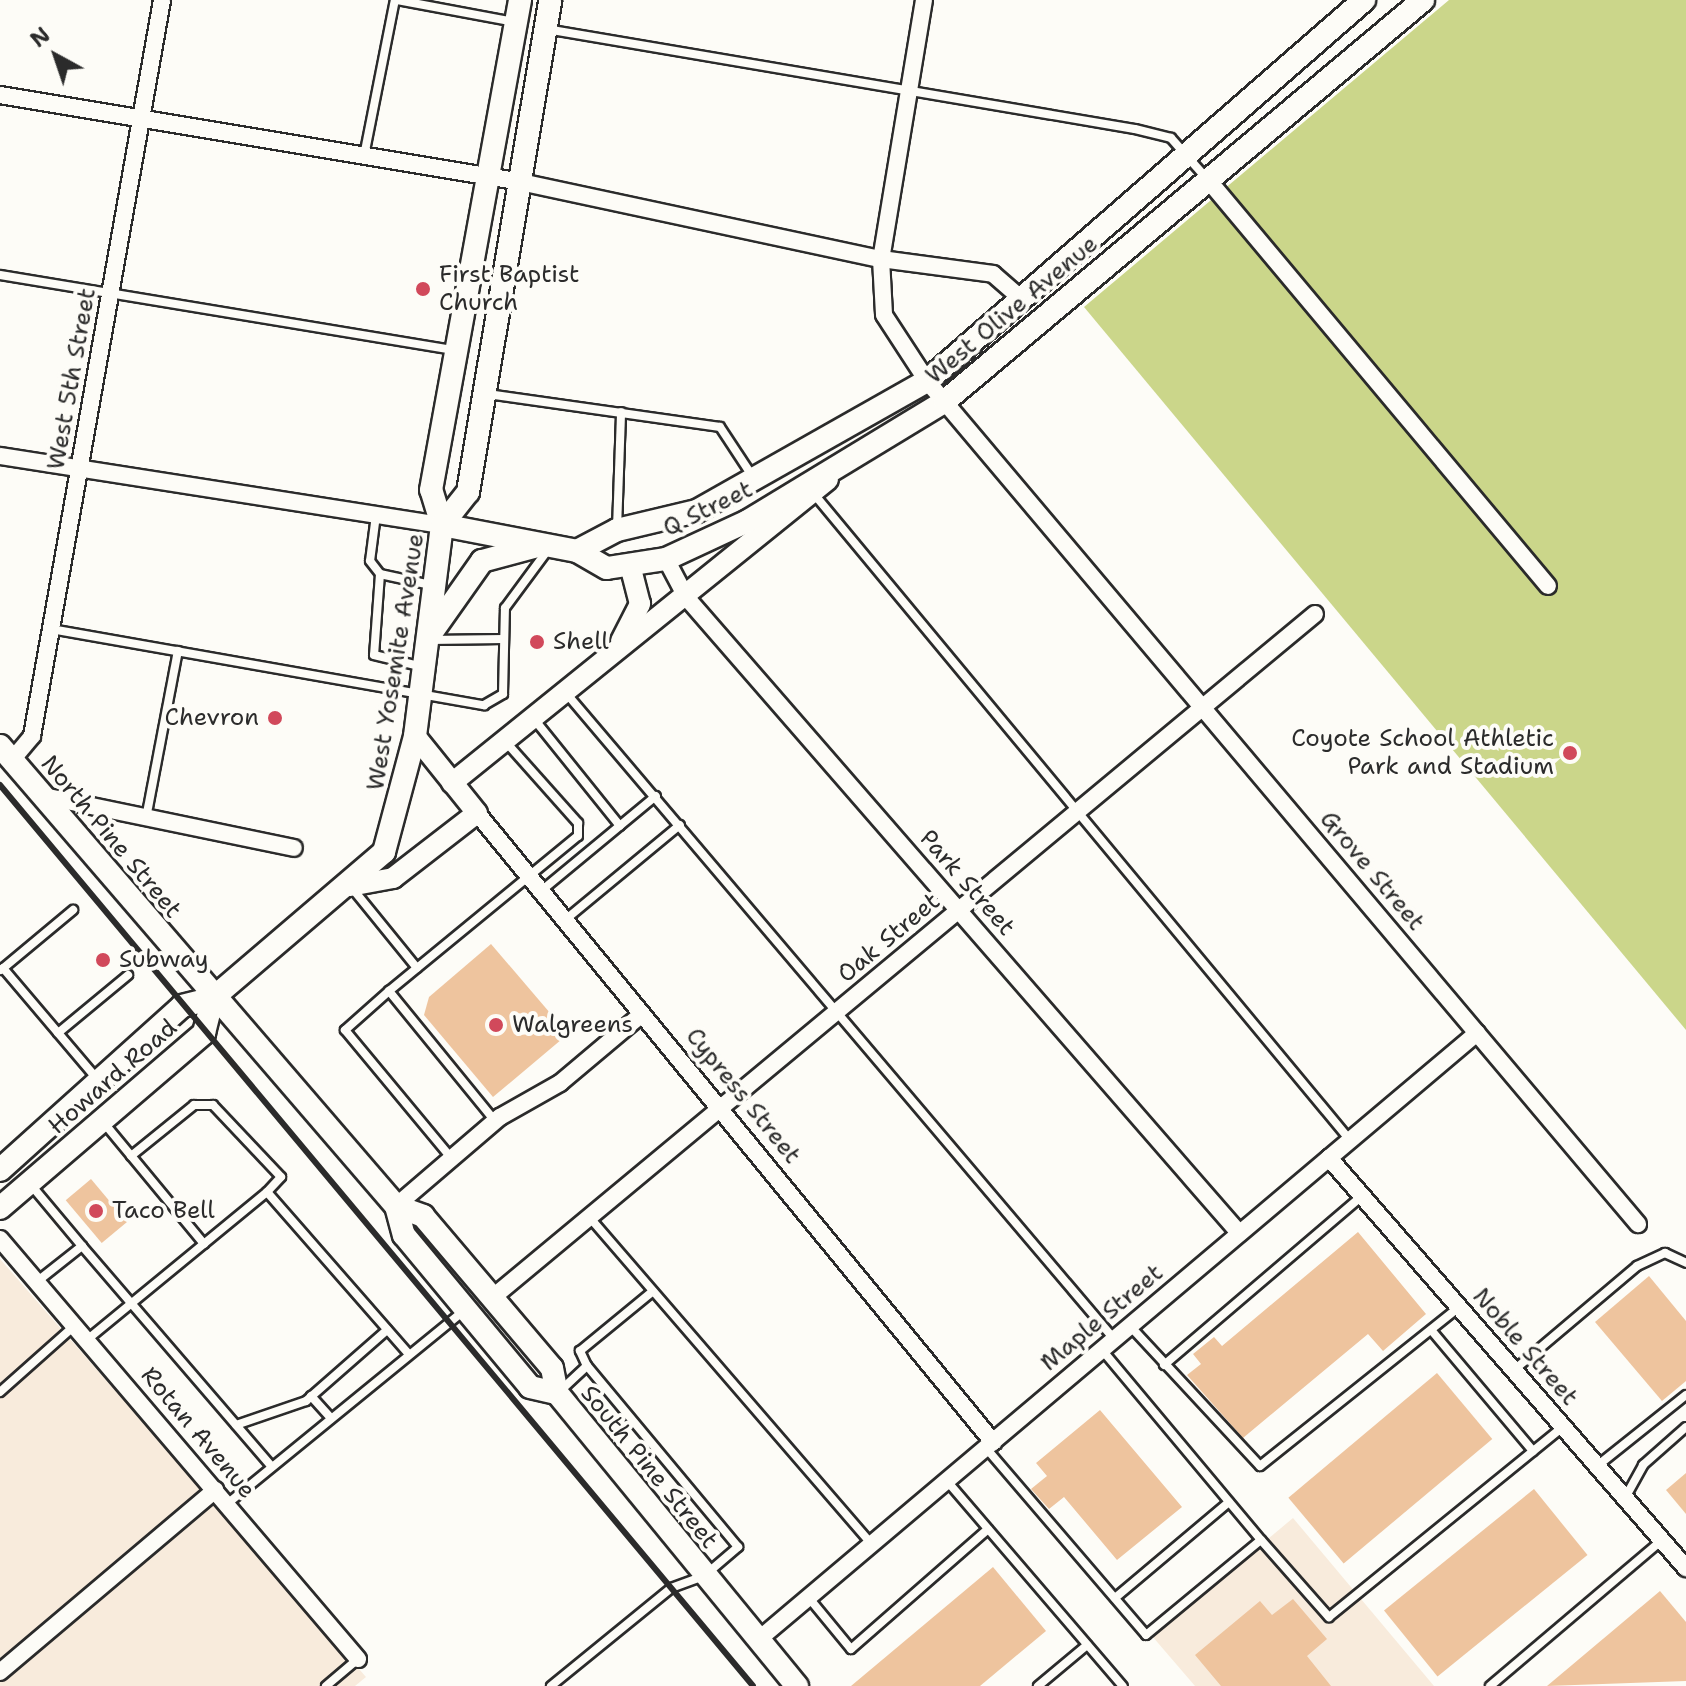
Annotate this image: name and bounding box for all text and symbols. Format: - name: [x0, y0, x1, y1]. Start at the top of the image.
- north arrow: [16, 16, 96, 96]
- text: N: [24, 21, 56, 54]
- street label: West Olive Avenue: [920, 230, 1104, 390]
- place label: First Baptist Church: [439, 261, 580, 317]
- marker: First Baptist Church: [414, 280, 432, 298]
- street label: West 5th Street: [42, 286, 102, 472]
- street label: Q Street: [659, 475, 757, 543]
- street label: West Yosemite Avenue: [361, 531, 431, 793]
- place label: Shell: [553, 628, 609, 656]
- marker: Shell: [528, 633, 546, 651]
- place label: Chevron: [165, 704, 259, 732]
- marker: Chevron: [266, 709, 284, 727]
- place label: Coyote School Athletic Park and Stadium: [1291, 725, 1554, 781]
- marker: Coyote School Athletic Park and Stadium: [1561, 744, 1579, 762]
- street label: North Pine Street: [35, 750, 187, 924]
- street label: Grove Street: [1314, 805, 1430, 937]
- street label: Park Street: [913, 824, 1021, 942]
- street label: Oak Street: [832, 887, 946, 989]
- place label: Subway: [119, 946, 208, 974]
- marker: Subway: [94, 951, 112, 969]
- place label: Walgreens: [512, 1011, 633, 1039]
- street label: Howard Road: [43, 1013, 183, 1141]
- marker: Walgreens: [487, 1016, 505, 1034]
- street label: Cypress Street: [679, 1022, 807, 1170]
- place label: Taco Bell: [112, 1197, 215, 1225]
- marker: Taco Bell: [87, 1202, 105, 1220]
- street label: Maple Street: [1035, 1259, 1169, 1377]
- street label: Noble Street: [1466, 1283, 1584, 1411]
- street label: Rotan Avenue: [135, 1361, 261, 1505]
- street label: South Pine Street: [574, 1380, 724, 1554]

